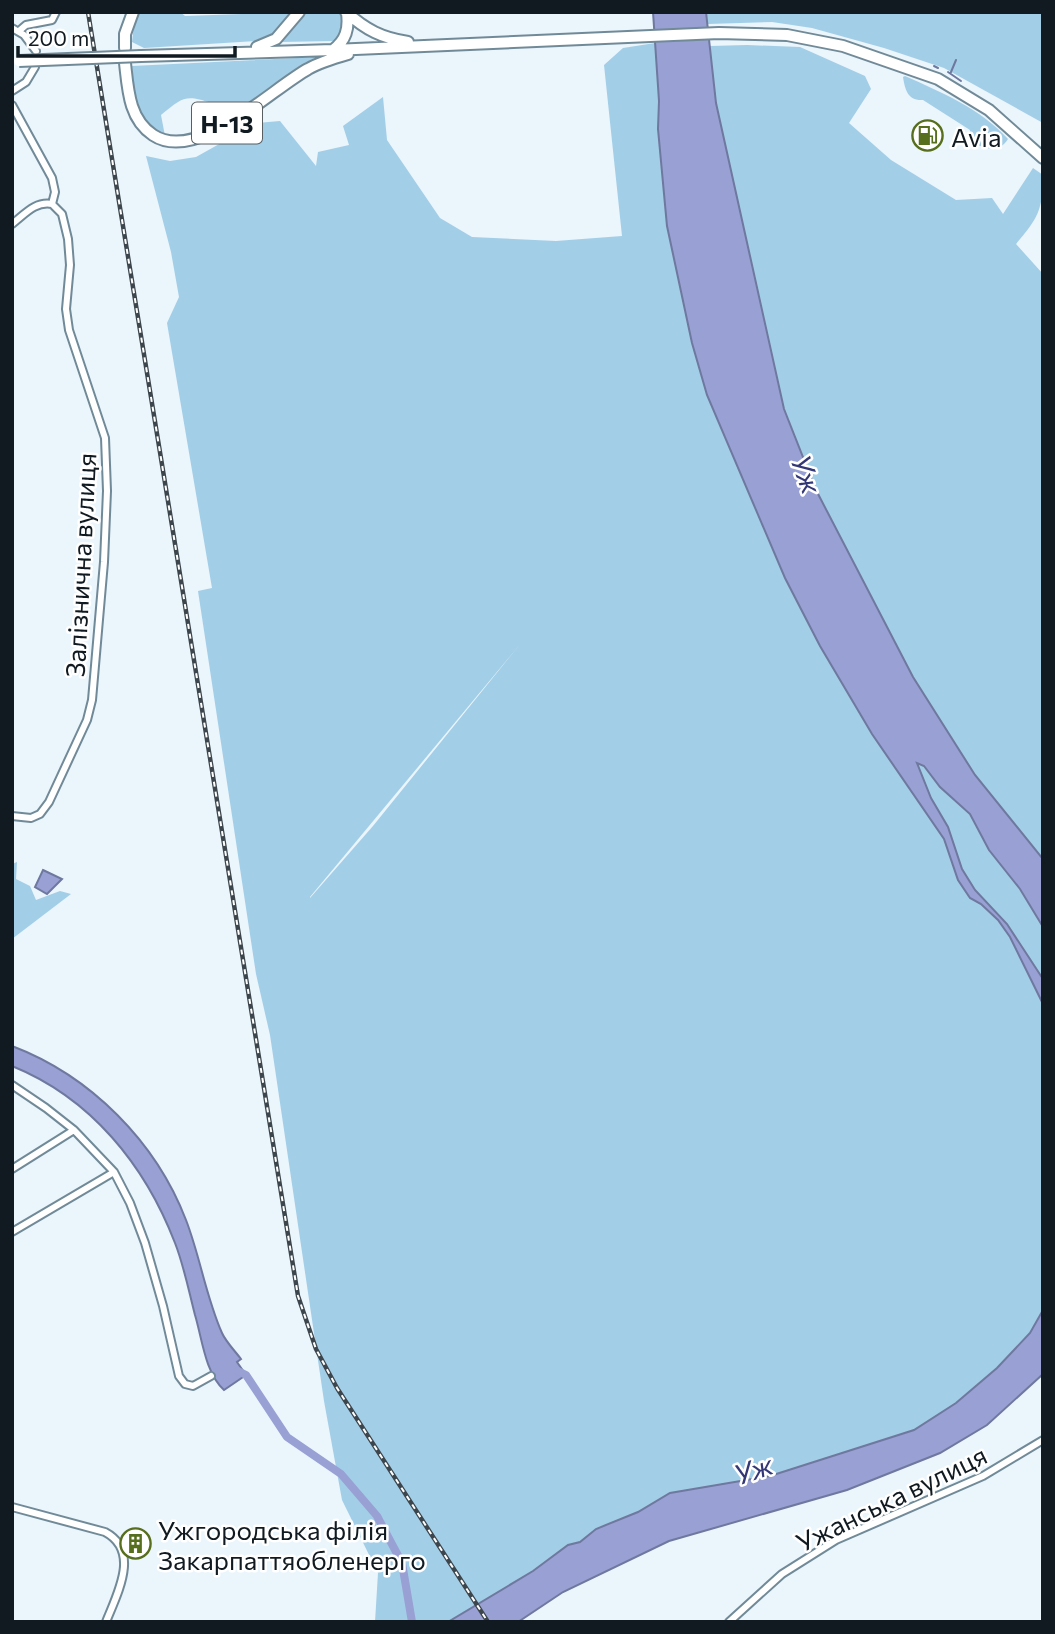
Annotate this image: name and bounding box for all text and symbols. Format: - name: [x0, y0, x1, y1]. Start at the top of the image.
- scale bar: [18, 14, 234, 58]
- text: 200 m: [28, 25, 89, 50]
- road number: Н-13: [192, 103, 262, 144]
- fuel station icon: Avia: [911, 119, 945, 153]
- place label: Avia: [951, 121, 1002, 152]
- water label: Уж: [784, 450, 830, 499]
- street label: Залізнична вулиця: [59, 452, 101, 678]
- street label: Ужанська вулиця: [791, 1438, 991, 1558]
- water label: Уж: [729, 1446, 778, 1491]
- place label: Ужгородська філія Закарпаттяобленерго: [158, 1514, 426, 1575]
- building icon: Ужгородська філія Закарпаттяобленерго: [118, 1527, 152, 1561]

